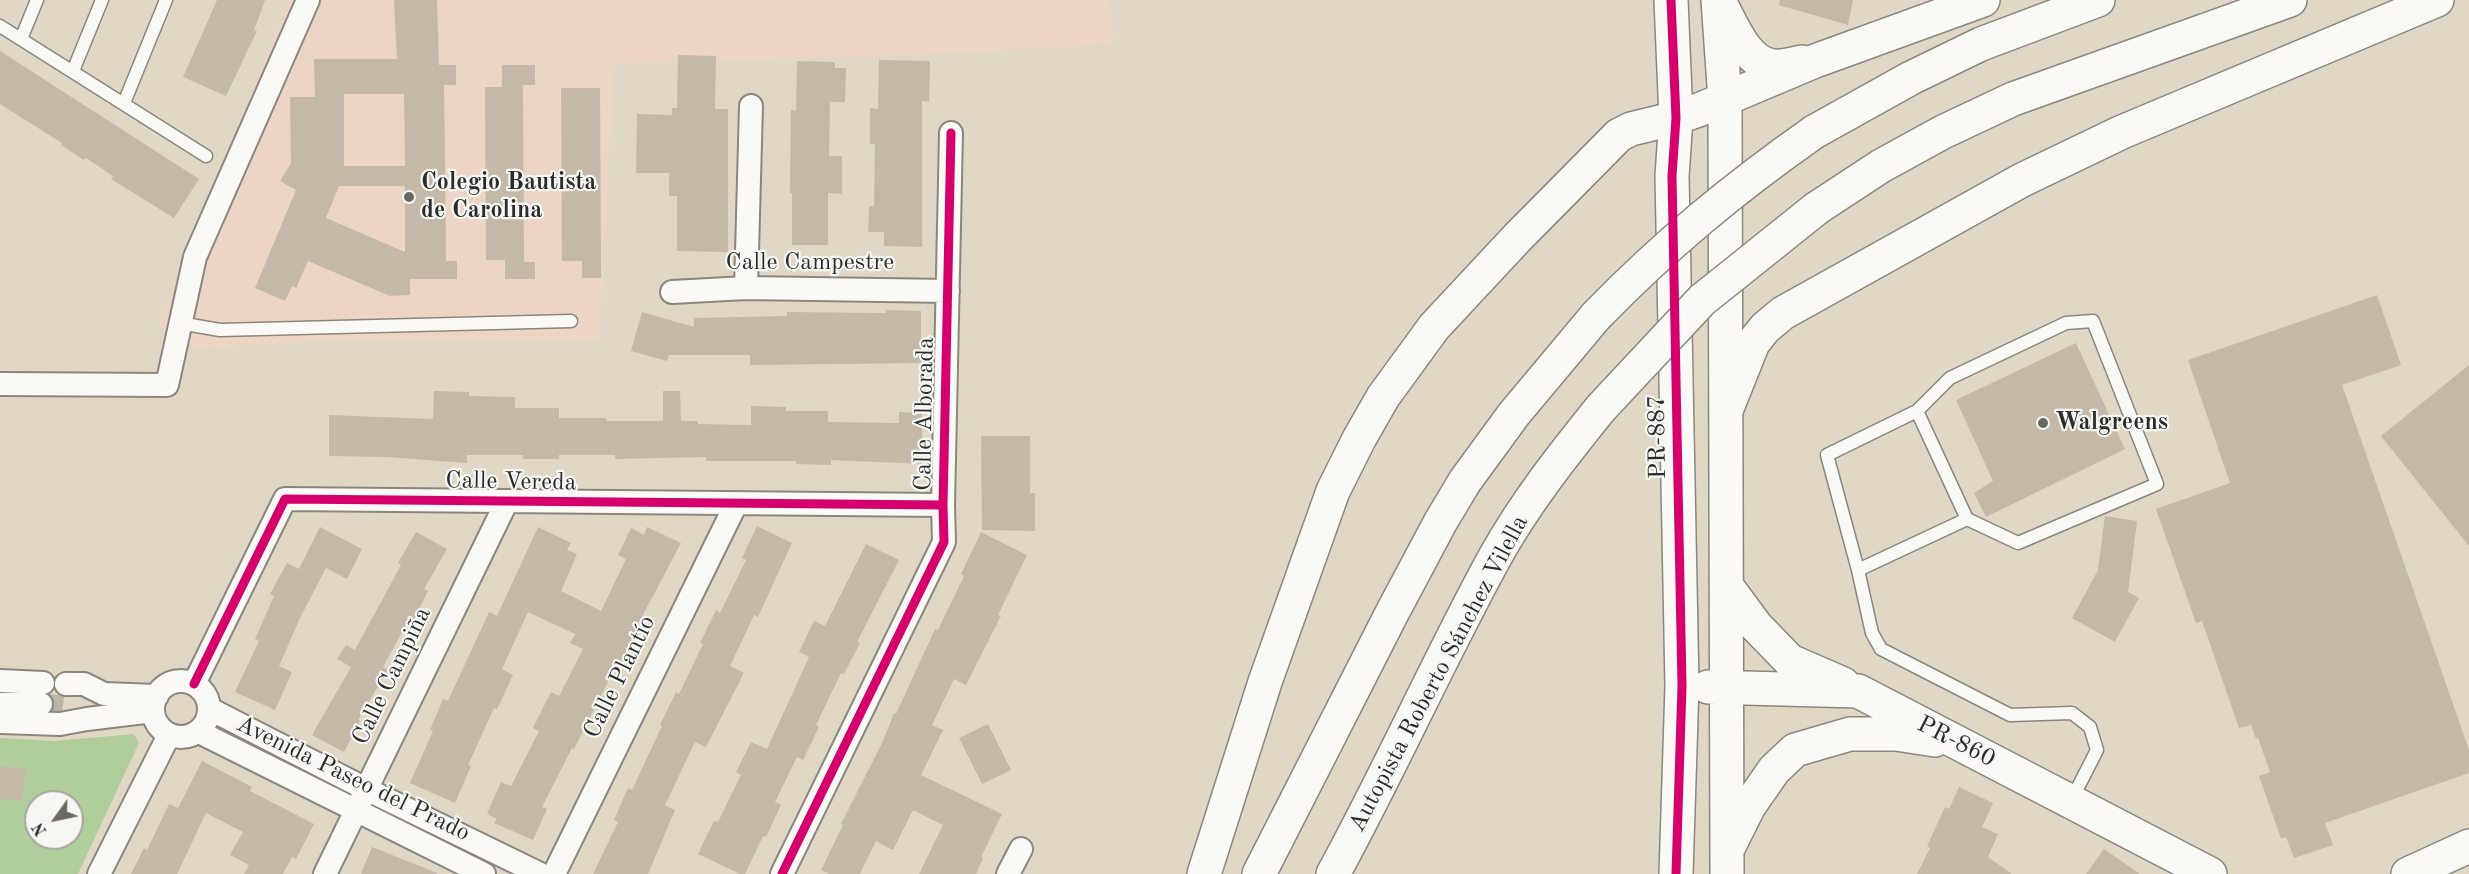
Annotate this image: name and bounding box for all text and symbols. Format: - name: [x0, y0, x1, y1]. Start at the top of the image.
- place label: Colegio Bautista de Carolina: [421, 169, 596, 225]
- marker: Colegio Bautista de Carolina: [402, 190, 416, 204]
- street label: Calle Campestre: [726, 249, 894, 277]
- street label: Calle Alborada: [909, 337, 941, 491]
- street label: PR-887: [1643, 395, 1673, 479]
- place label: Walgreens: [2055, 409, 2168, 437]
- marker: Walgreens: [2036, 416, 2050, 430]
- street label: Calle Vereda: [445, 466, 577, 498]
- street label: Autopista Roberto Sánchez Vilella: [1343, 511, 1535, 837]
- street label: Calle Campiña: [346, 603, 438, 749]
- street label: Calle Plantío: [578, 611, 662, 743]
- street label: Avenida Paseo del Prado: [231, 710, 475, 848]
- street label: PR-860: [1912, 710, 2000, 774]
- north arrow: [24, 790, 84, 850]
- text: N: [31, 819, 51, 838]

